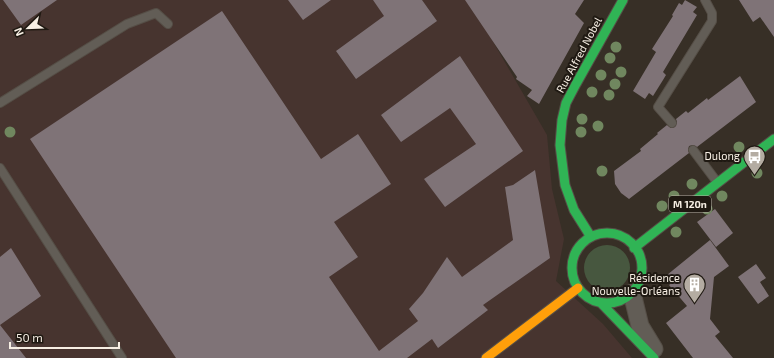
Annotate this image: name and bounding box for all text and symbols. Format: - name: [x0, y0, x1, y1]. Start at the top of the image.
- north arrow: [8, 8, 48, 48]
- street label: Rue Alfred Nobel: [553, 14, 604, 95]
- text: N: [11, 26, 26, 38]
- bus stop icon: Dulong: [742, 143, 768, 176]
- place label: Dulong: [704, 149, 740, 162]
- road number: M 120n: [669, 196, 711, 212]
- place label: Résidence Nouvelle-Orléans: [592, 271, 680, 297]
- building icon: Résidence Nouvelle-Orléans: [682, 271, 708, 304]
- scale bar: [10, 324, 119, 350]
- text: 50 m: [16, 330, 43, 344]

